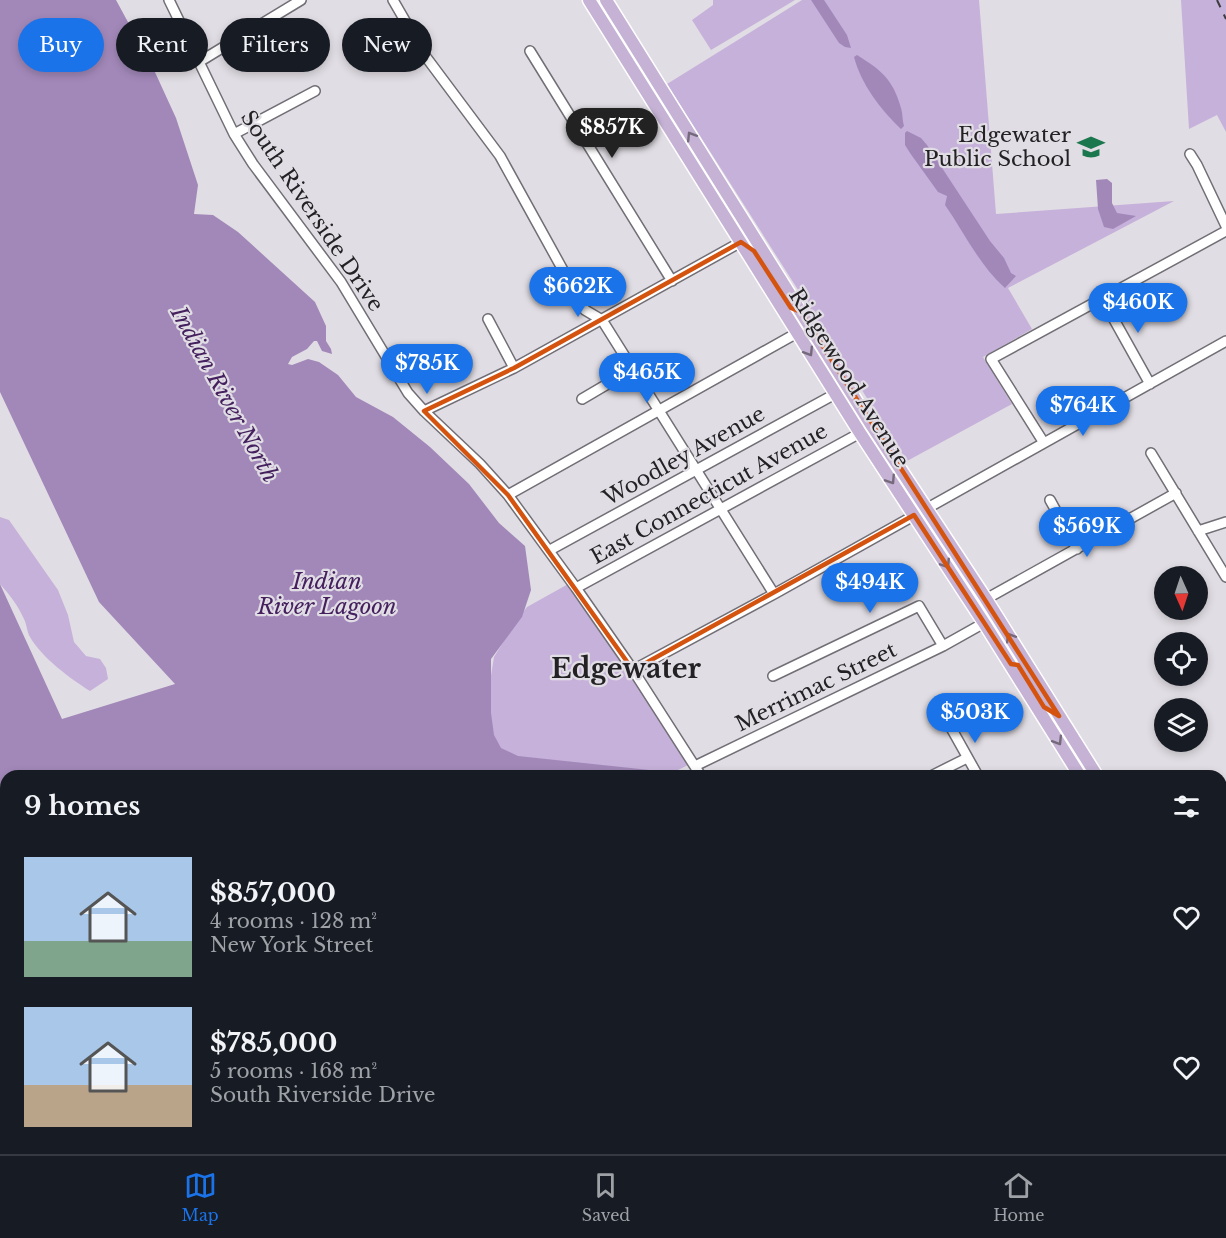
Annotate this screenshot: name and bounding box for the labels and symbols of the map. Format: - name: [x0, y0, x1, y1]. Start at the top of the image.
- street label: South Riverside Drive: [235, 106, 389, 316]
- pin: $857K: [570, 108, 654, 159]
- place label: Edgewater Public School: [924, 122, 1071, 172]
- one-way arrow: [686, 132, 698, 142]
- school or university icon: Edgewater Public School: [1076, 132, 1106, 162]
- pin: $662K: [536, 267, 620, 318]
- pin: $460K: [1096, 283, 1180, 334]
- street label: Ridgewood Avenue: [783, 284, 915, 472]
- water label: Indian River North: [165, 301, 284, 487]
- pin: $785K: [385, 344, 469, 395]
- one-way arrow: [802, 346, 814, 356]
- pin: $465K: [605, 353, 689, 404]
- pin: $764K: [1041, 386, 1125, 437]
- street label: Woodley Avenue: [598, 401, 770, 512]
- street label: East Connecticut Avenue: [586, 418, 832, 570]
- one-way arrow: [884, 474, 895, 485]
- pin: $569K: [1045, 507, 1129, 558]
- one-way arrow: [939, 557, 950, 568]
- pin: $494K: [828, 563, 912, 614]
- north arrow: [1154, 566, 1208, 620]
- water label: Indian River Lagoon: [256, 568, 397, 620]
- one-way arrow: [1005, 633, 1017, 643]
- street label: Merrimac Street: [731, 637, 901, 737]
- district label: Edgewater: [551, 652, 702, 685]
- pin: $503K: [933, 693, 1017, 744]
- one-way arrow: [1051, 735, 1063, 745]

